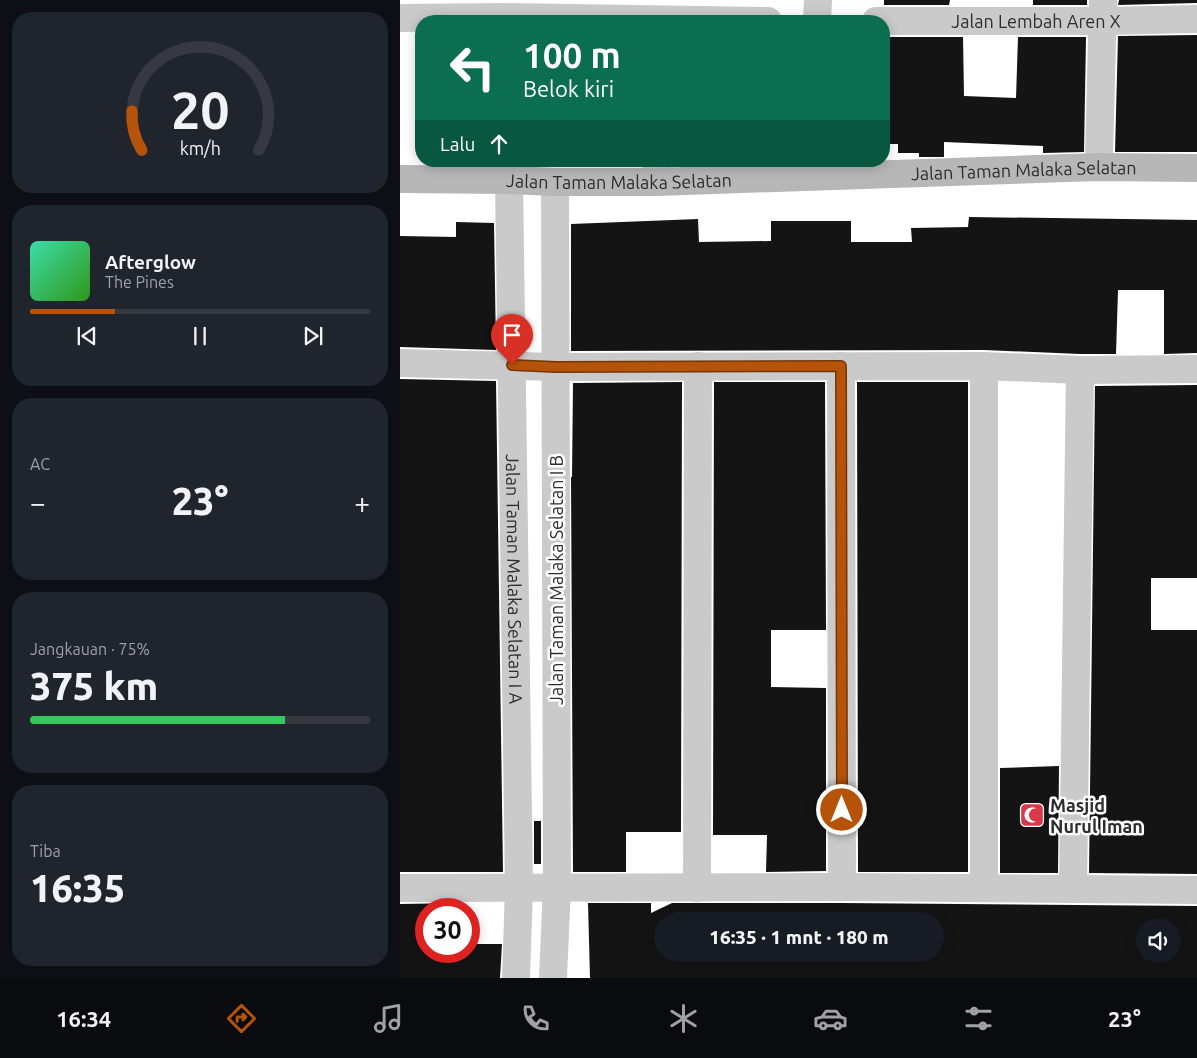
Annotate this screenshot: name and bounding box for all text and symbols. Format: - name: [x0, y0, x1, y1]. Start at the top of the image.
- street label: Jalan Lembah Aren X: [951, 11, 1121, 31]
- icon: left: [440, 35, 505, 100]
- text: 100 m: [523, 35, 621, 75]
- text: Belok kiri: [523, 76, 614, 101]
- text: 20: [171, 81, 229, 139]
- icon: ahead: [485, 130, 513, 158]
- text: Lalu: [440, 133, 475, 155]
- text: km/h: [179, 138, 221, 158]
- street label: Jalan Taman Malaka Selatan: [911, 157, 1137, 183]
- street label: Jalan Taman Malaka Selatan: [506, 169, 732, 192]
- text: Afterglow: [105, 251, 196, 273]
- text: The Pines: [105, 273, 174, 291]
- pin: [491, 314, 533, 365]
- icon: arrive: [498, 321, 526, 349]
- icon: previous: [73, 322, 101, 350]
- icon: pause: [186, 322, 214, 350]
- icon: next: [299, 322, 327, 350]
- street label: Jalan Taman Malaka Selatan I A: [503, 454, 526, 705]
- text: AC: [30, 455, 50, 473]
- street label: Jalan Taman Malaka Selatan I B: [546, 455, 566, 705]
- text: 23°: [172, 480, 228, 522]
- text: −: [30, 487, 46, 518]
- text: +: [354, 487, 370, 518]
- text: Jangkauan · 75%: [30, 640, 150, 658]
- text: 375 km: [30, 665, 158, 707]
- position arrow: [815, 783, 867, 835]
- place label: Masjid Nurul Iman: [1050, 795, 1143, 836]
- mosque icon: Masjid Nurul Iman: [1019, 802, 1045, 828]
- text: Tiba: [30, 842, 61, 860]
- text: 16:35: [30, 867, 125, 909]
- speed limit sign: 30: [415, 898, 480, 963]
- map controls: [1136, 918, 1181, 963]
- button: sound: [1136, 918, 1181, 963]
- text: 16:35 · 1 mnt · 180 m: [709, 926, 889, 948]
- icon: directions: [224, 1001, 259, 1036]
- icon: music: [371, 1001, 406, 1036]
- icon: phone: [518, 1001, 553, 1036]
- icon: climate: [666, 1001, 701, 1036]
- icon: car: [813, 1001, 848, 1036]
- icon: filters: [961, 1001, 996, 1036]
- text: 16:34: [56, 1006, 111, 1031]
- text: 23°: [1108, 1006, 1141, 1031]

